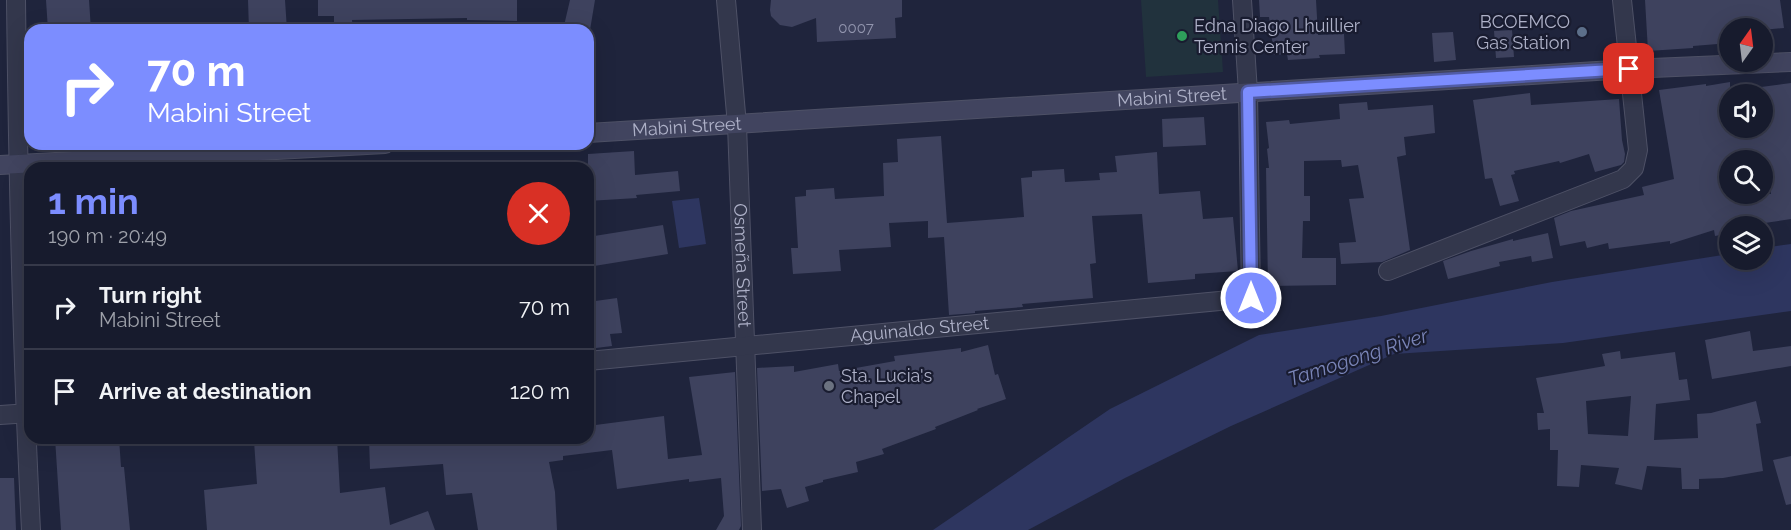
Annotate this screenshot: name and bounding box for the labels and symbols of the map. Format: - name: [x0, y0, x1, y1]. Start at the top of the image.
- place label: BCOEMCO Gas Station: [1476, 11, 1570, 53]
- place label: Edna Diago Lhuillier Tennis Center: [1194, 15, 1361, 57]
- north arrow: [1719, 18, 1773, 72]
- house number: 0007: [838, 19, 874, 37]
- marker: BCOEMCO Gas Station: [1575, 25, 1589, 39]
- marker: Edna Diago Lhuillier Tennis Center: [1175, 29, 1189, 43]
- pin: [1603, 43, 1654, 94]
- street label: Mabini Street: [1117, 83, 1227, 110]
- street label: Mabini Street: [631, 113, 742, 140]
- street label: Osmeña Street: [730, 203, 755, 328]
- position arrow: [1219, 266, 1283, 330]
- street label: Aguinaldo Street: [849, 312, 990, 346]
- water label: Tamogong River: [1285, 323, 1432, 391]
- place label: Sta. Lucia's Chapel: [841, 365, 932, 407]
- marker: Sta. Lucia's Chapel: [822, 379, 836, 393]

